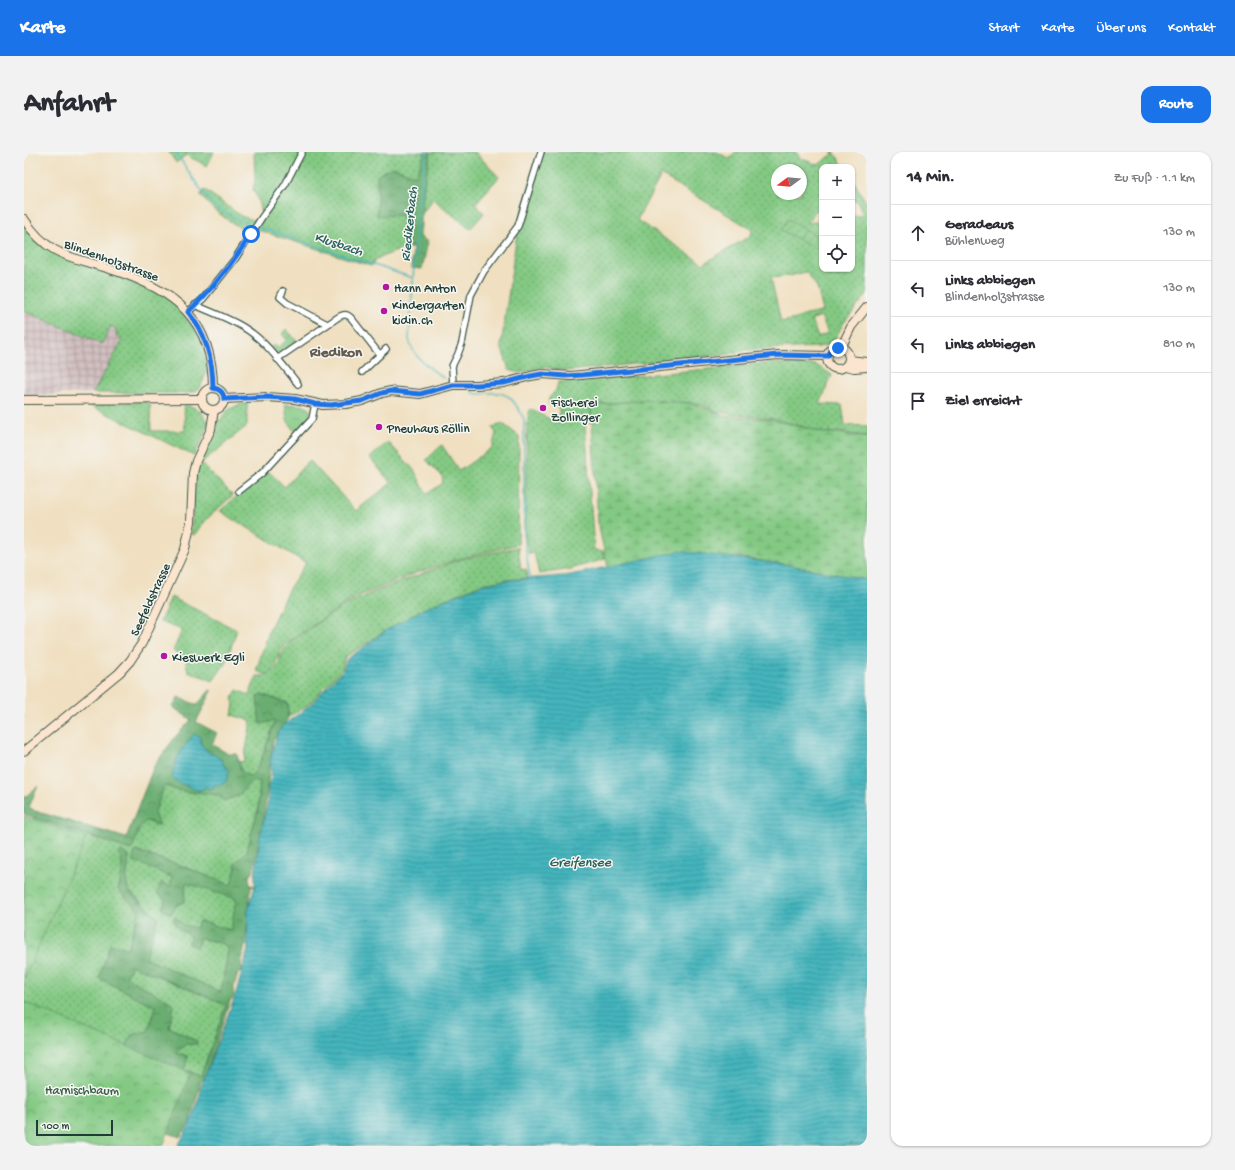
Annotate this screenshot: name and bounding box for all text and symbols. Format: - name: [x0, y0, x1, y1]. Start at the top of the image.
- text: Karte: [20, 17, 65, 40]
- text: Start: [989, 20, 1019, 37]
- text: Karte: [1041, 20, 1075, 37]
- text: Über uns: [1097, 20, 1146, 37]
- text: Kontakt: [1168, 20, 1215, 37]
- button: Route: [1141, 86, 1211, 123]
- text: Anfahrt: [24, 88, 114, 121]
- north arrow: [771, 164, 807, 200]
- map controls: [819, 164, 855, 272]
- button: +: [819, 164, 855, 200]
- text: 14 Min.: [907, 168, 955, 188]
- text: Zu Fuß · 1.1 km: [1114, 171, 1195, 186]
- water label: Riedikerbach: [398, 186, 423, 262]
- button: −: [819, 200, 855, 236]
- text: Geradeaus: [945, 216, 1013, 234]
- icon: ahead: [907, 222, 929, 244]
- route start: [242, 225, 260, 243]
- text: 130 m: [1163, 225, 1195, 240]
- water label: Klusbach: [312, 230, 365, 261]
- text: Bühlenweg: [945, 234, 1005, 249]
- button: locate: [819, 236, 855, 272]
- street label: Blindenholzstrasse: [61, 237, 161, 286]
- text: Links abbiegen: [945, 272, 1035, 290]
- icon: left: [907, 278, 929, 300]
- text: 130 m: [1163, 281, 1195, 296]
- marker: Hann Anton: [381, 282, 391, 292]
- place label: Hann Anton: [394, 282, 457, 297]
- text: Blindenholzstrasse: [945, 290, 1045, 305]
- place label: Kindergarten kidin.ch: [392, 299, 465, 329]
- marker: Kindergarten kidin.ch: [379, 306, 389, 316]
- icon: left: [907, 334, 929, 356]
- text: Links abbiegen: [945, 336, 1035, 354]
- text: 810 m: [1163, 337, 1195, 352]
- route end: [829, 339, 847, 357]
- district label: Riedikon: [309, 344, 363, 362]
- icon: arrive: [907, 390, 929, 412]
- text: Ziel erreicht: [945, 392, 1021, 410]
- place label: Fischerei Zollinger: [550, 396, 601, 426]
- marker: Fischerei Zollinger: [538, 403, 548, 413]
- marker: Pneuhaus Röllin: [374, 422, 384, 432]
- place label: Pneuhaus Röllin: [386, 422, 470, 437]
- street label: Seefeldstrasse: [128, 561, 175, 639]
- marker: Kieswerk Egli: [159, 651, 169, 661]
- place label: Kieswerk Egli: [172, 651, 245, 666]
- water label: Greifensee: [549, 855, 612, 872]
- park label: Harnischbaum: [45, 1084, 119, 1099]
- scale bar: [36, 1118, 113, 1137]
- text: 100 m: [42, 1121, 69, 1133]

